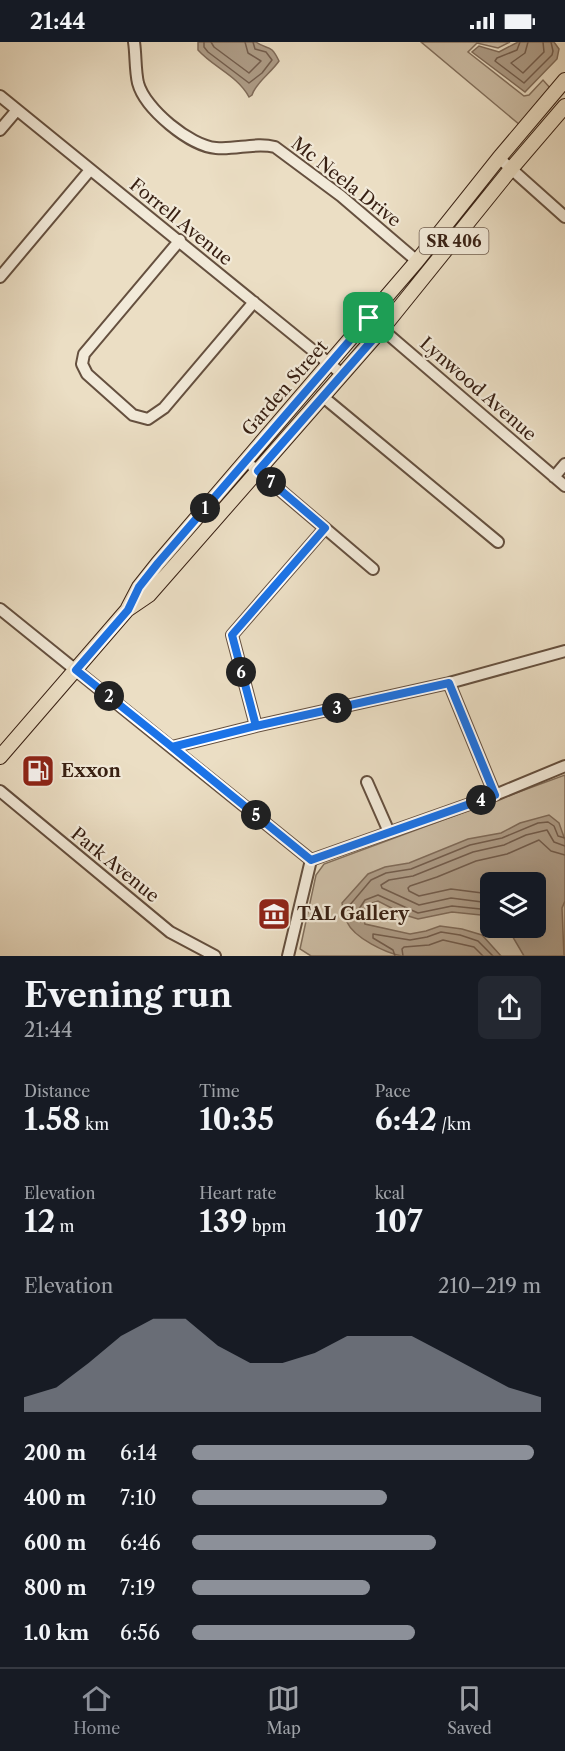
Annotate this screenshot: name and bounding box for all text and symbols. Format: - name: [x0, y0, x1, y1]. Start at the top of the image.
- text: 21:44: [30, 8, 86, 35]
- street label: Mc Neela Drive: [287, 132, 405, 232]
- street label: Forrell Avenue: [125, 174, 237, 270]
- road number: SR 406: [420, 228, 488, 254]
- pin: [343, 292, 394, 343]
- icon: arrive: [352, 301, 385, 334]
- street label: Lynwood Avenue: [415, 332, 541, 446]
- street label: Garden Street: [238, 335, 333, 440]
- pin: 7: [256, 467, 286, 497]
- text: 7: [267, 472, 275, 492]
- pin: 1: [190, 493, 220, 523]
- text: 1: [201, 498, 209, 518]
- pin: 6: [226, 657, 256, 687]
- text: 6: [236, 662, 246, 682]
- pin: 2: [94, 681, 124, 711]
- text: 2: [104, 686, 114, 706]
- pin: 3: [322, 693, 352, 723]
- text: 3: [332, 698, 342, 718]
- fuel station icon: Exxon: [20, 753, 56, 789]
- place label: Exxon: [61, 760, 121, 782]
- pin: 4: [466, 785, 496, 815]
- text: 4: [476, 790, 486, 810]
- pin: 5: [241, 800, 271, 830]
- text: 5: [252, 805, 260, 825]
- street label: Park Avenue: [67, 823, 163, 907]
- map controls: [480, 872, 546, 938]
- button: layers: [480, 872, 546, 938]
- museum icon: TAL Gallery: [256, 896, 292, 932]
- place label: TAL Gallery: [297, 903, 410, 925]
- text: Evening run: [24, 975, 232, 1016]
- button: share: [478, 976, 541, 1039]
- text: 21:44: [24, 1018, 73, 1042]
- text: Distance: [24, 1081, 90, 1101]
- text: Time: [199, 1081, 240, 1101]
- text: Pace: [375, 1081, 411, 1101]
- text: 1.58: [24, 1101, 81, 1138]
- text: 10:35: [199, 1101, 274, 1138]
- text: 6:42: [375, 1101, 437, 1138]
- text: km: [81, 1114, 109, 1134]
- text: /km: [437, 1114, 471, 1134]
- text: Elevation: [24, 1183, 95, 1203]
- text: Heart rate: [199, 1183, 276, 1203]
- text: kcal: [375, 1183, 405, 1203]
- text: 12: [24, 1203, 55, 1240]
- text: 139: [199, 1203, 248, 1240]
- text: 107: [375, 1203, 423, 1240]
- text: m: [55, 1216, 74, 1236]
- text: bpm: [248, 1216, 286, 1236]
- text: Elevation: [24, 1274, 113, 1298]
- text: 210–219 m: [438, 1274, 541, 1298]
- text: 200 m: [24, 1441, 86, 1465]
- text: 6:14: [120, 1441, 157, 1465]
- text: 400 m: [24, 1486, 86, 1510]
- text: 7:10: [120, 1486, 157, 1510]
- text: 600 m: [24, 1531, 86, 1555]
- text: 6:46: [120, 1531, 161, 1555]
- text: 800 m: [24, 1576, 87, 1600]
- text: 7:19: [120, 1576, 156, 1600]
- text: 1.0 km: [24, 1621, 89, 1645]
- text: 6:56: [120, 1621, 160, 1645]
- tab: Home: [73, 1682, 120, 1738]
- tab: Map: [267, 1682, 301, 1738]
- tab: Saved: [447, 1682, 492, 1738]

